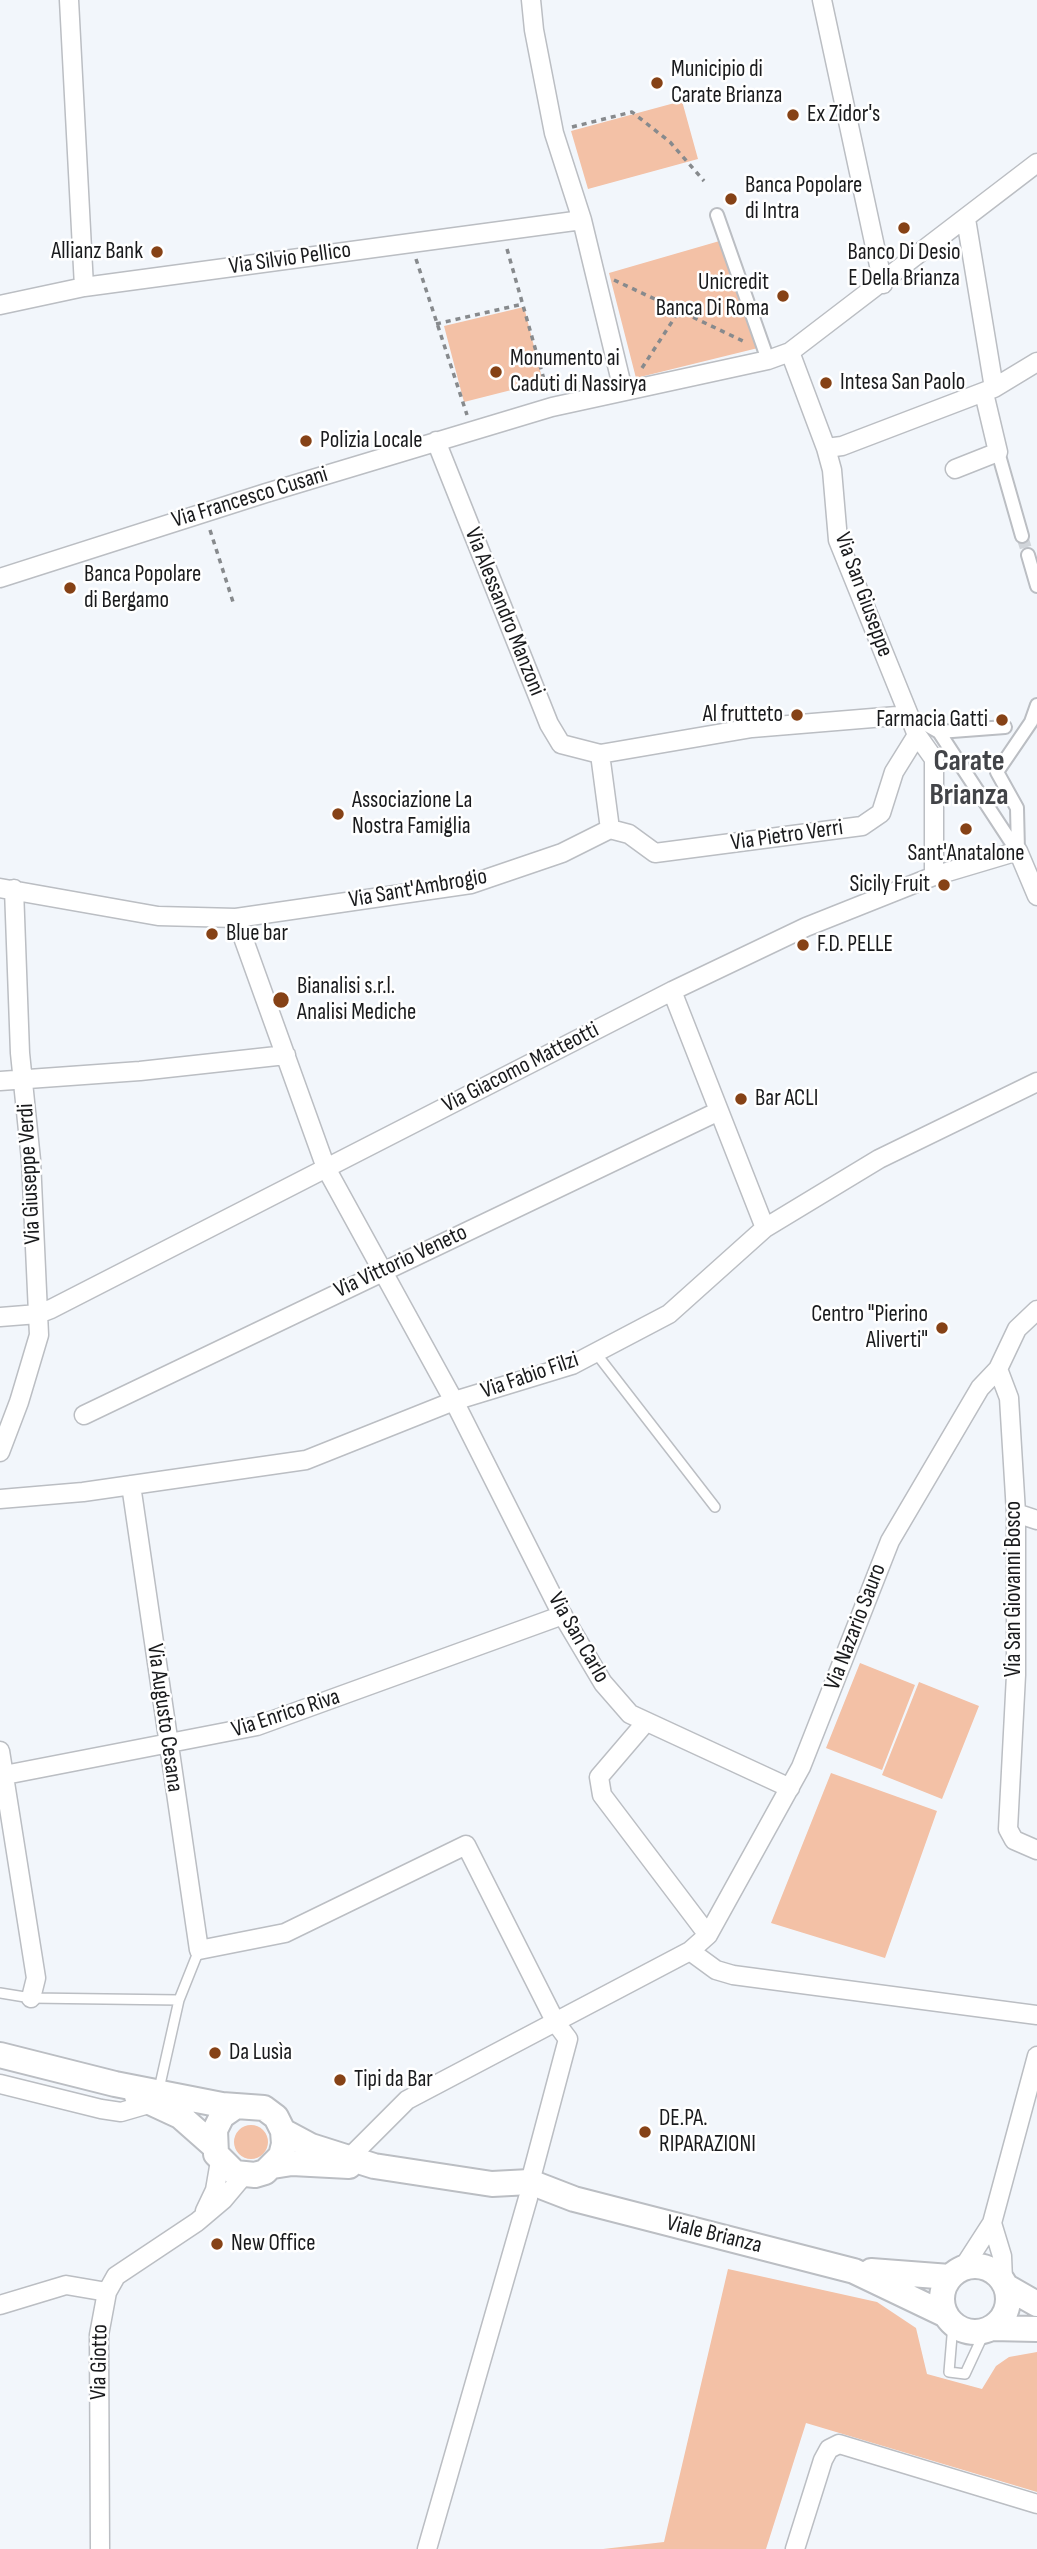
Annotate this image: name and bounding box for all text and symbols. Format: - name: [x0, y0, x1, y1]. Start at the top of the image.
- place label: Municipio di Carate Brianza: [671, 56, 782, 110]
- marker: Municipio di Carate Brianza: [649, 75, 665, 91]
- place label: Ex Zidor's: [807, 101, 880, 129]
- marker: Ex Zidor's: [785, 107, 801, 123]
- place label: Banca Popolare di Intra: [745, 172, 862, 226]
- marker: Banca Popolare di Intra: [723, 191, 739, 207]
- marker: Banco Di Desio E Della Brianza: [896, 220, 912, 236]
- street label: Via Silvio Pellico: [227, 237, 353, 281]
- place label: Allianz Bank: [51, 238, 143, 266]
- place label: Banco Di Desio E Della Brianza: [847, 239, 961, 293]
- marker: Allianz Bank: [149, 244, 165, 260]
- place label: Unicredit Banca Di Roma: [656, 269, 769, 323]
- marker: Unicredit Banca Di Roma: [775, 288, 791, 304]
- place label: Monumento ai Caduti di Nassirya: [510, 345, 647, 399]
- marker: Monumento ai Caduti di Nassirya: [488, 364, 504, 380]
- place label: Intesa San Paolo: [840, 369, 965, 397]
- marker: Intesa San Paolo: [818, 375, 834, 391]
- place label: Polizia Locale: [320, 427, 422, 455]
- marker: Polizia Locale: [298, 433, 314, 449]
- street label: Via Francesco Cusani: [169, 461, 331, 535]
- street label: Via Alessandro Manzoni: [458, 524, 550, 700]
- street label: Via San Giuseppe: [828, 529, 898, 661]
- place label: Banca Popolare di Bergamo: [84, 561, 201, 615]
- marker: Banca Popolare di Bergamo: [62, 580, 78, 596]
- place label: Al frutteto: [703, 701, 783, 729]
- place label: Farmacia Gatti: [876, 706, 988, 734]
- marker: Al frutteto: [789, 707, 805, 723]
- marker: Farmacia Gatti: [994, 712, 1010, 728]
- district label: Carate Brianza: [929, 744, 1009, 814]
- place label: Associazione La Nostra Famiglia: [352, 787, 472, 841]
- marker: Associazione La Nostra Famiglia: [330, 806, 346, 822]
- street label: Via Pietro Verri: [729, 814, 845, 858]
- marker: Sant'Anatalone: [958, 821, 974, 837]
- place label: Sant'Anatalone: [908, 840, 1024, 868]
- street label: Via Sant'Ambrogio: [347, 863, 489, 915]
- place label: Sicily Fruit: [849, 871, 930, 899]
- marker: Sicily Fruit: [936, 877, 952, 893]
- place label: Blue bar: [226, 920, 288, 948]
- marker: Blue bar: [204, 926, 220, 942]
- place label: F.D. PELLE: [817, 931, 893, 959]
- marker: F.D. PELLE: [795, 937, 811, 953]
- place label: Bianalisi s.r.l. Analisi Mediche: [297, 973, 416, 1027]
- marker: Bianalisi s.r.l. Analisi Mediche: [271, 990, 291, 1010]
- street label: Via Giacomo Matteotti: [438, 1017, 604, 1119]
- place label: Bar ACLI: [755, 1085, 818, 1113]
- marker: Bar ACLI: [733, 1091, 749, 1107]
- street label: Via Giuseppe Verdi: [13, 1103, 47, 1245]
- street label: Via Vittorio Veneto: [330, 1219, 472, 1305]
- place label: Centro "Pierino Aliverti": [811, 1301, 928, 1355]
- marker: Centro "Pierino Aliverti": [934, 1320, 950, 1336]
- street label: Via Fabio Filzi: [478, 1346, 582, 1406]
- street label: Via San Giovanni Bosco: [1000, 1501, 1028, 1677]
- street label: Via Nazario Sauro: [819, 1560, 893, 1694]
- street label: Via San Carlo: [541, 1588, 615, 1688]
- street label: Via Augusto Cesana: [140, 1642, 188, 1794]
- street label: Via Enrico Riva: [228, 1684, 344, 1744]
- place label: Da Lusìa: [229, 2039, 292, 2067]
- marker: Da Lusìa: [207, 2045, 223, 2061]
- place label: Tipi da Bar: [354, 2066, 433, 2094]
- marker: Tipi da Bar: [332, 2072, 348, 2088]
- place label: DE.PA. RIPARAZIONI: [659, 2105, 756, 2159]
- marker: DE.PA. RIPARAZIONI: [637, 2124, 653, 2140]
- street label: Viale Brianza: [663, 2210, 765, 2260]
- place label: New Office: [231, 2230, 316, 2258]
- marker: New Office: [209, 2236, 225, 2252]
- street label: Via Giotto: [86, 2324, 114, 2400]

